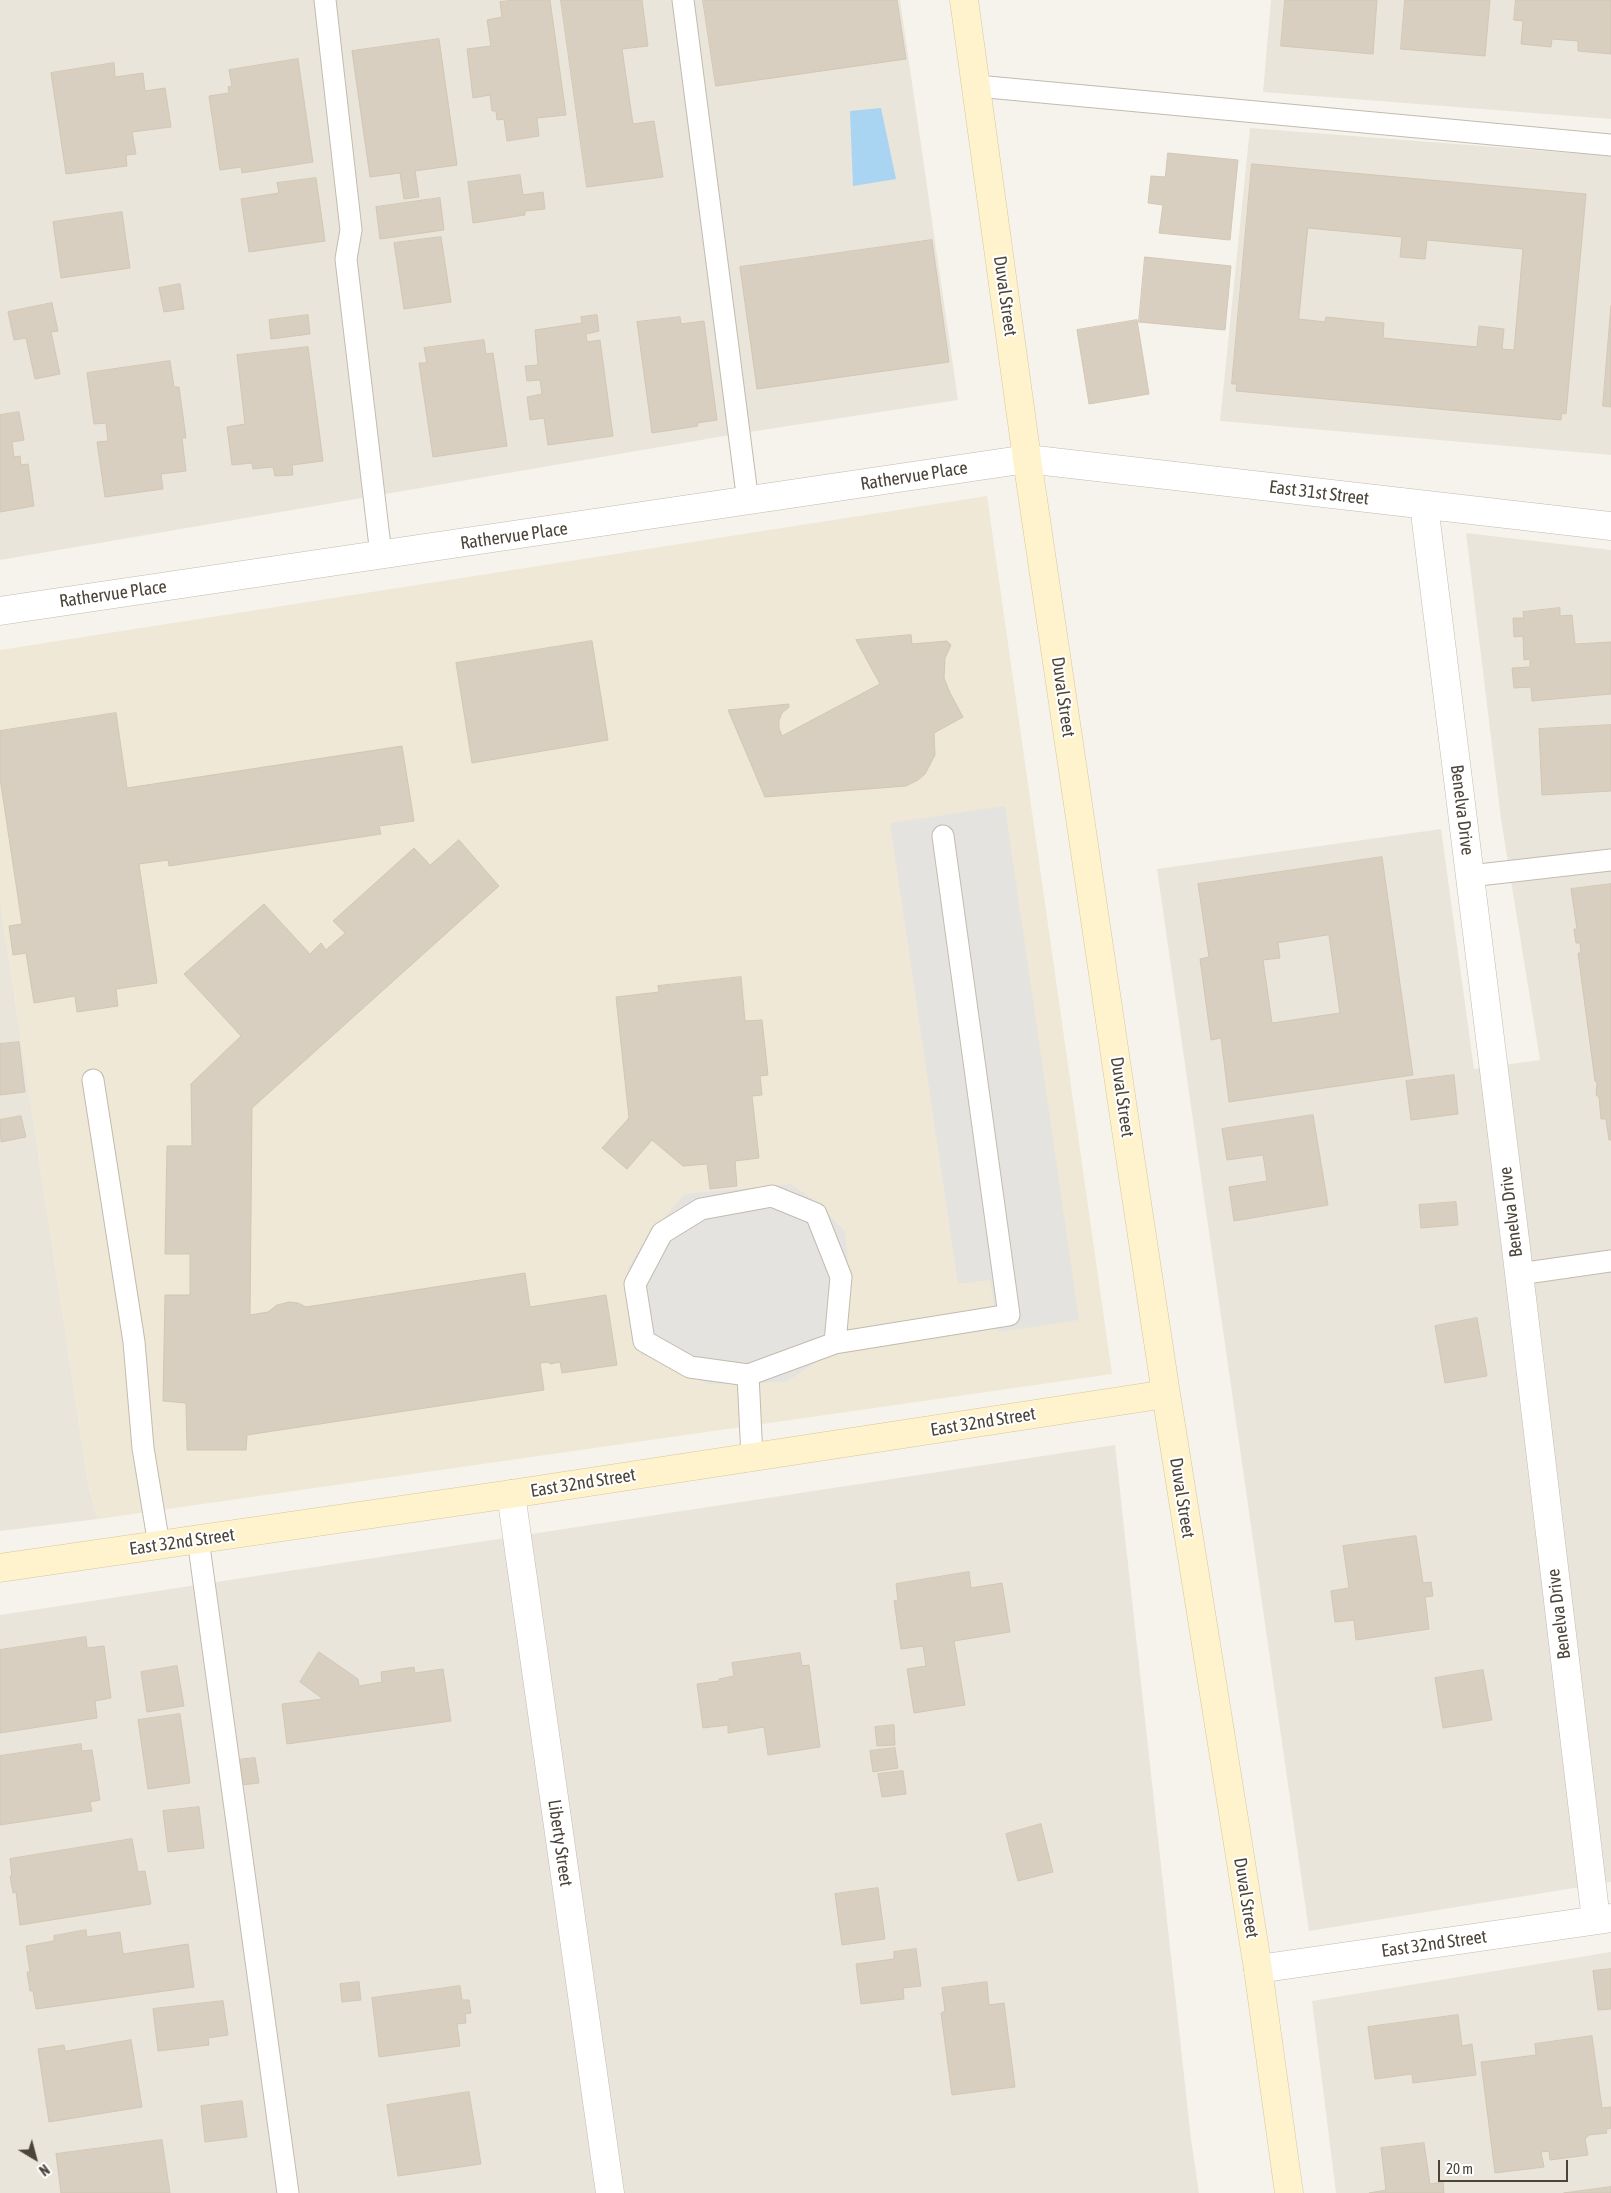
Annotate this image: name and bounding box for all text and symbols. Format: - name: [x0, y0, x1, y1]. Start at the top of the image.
- street label: Duval Street: [989, 254, 1021, 338]
- street label: Rathervue Place: [859, 457, 969, 495]
- street label: East 31st Street: [1268, 476, 1370, 510]
- street label: Rathervue Place: [459, 518, 569, 554]
- street label: Rathervue Place: [58, 576, 168, 612]
- street label: Duval Street: [1047, 655, 1079, 739]
- street label: Benelva Drive: [1446, 763, 1478, 857]
- street label: Duval Street: [1106, 1055, 1138, 1139]
- street label: Benelva Drive: [1495, 1165, 1527, 1259]
- street label: East 32nd Street: [929, 1403, 1037, 1441]
- street label: Duval Street: [1165, 1456, 1199, 1540]
- street label: East 32nd Street: [529, 1464, 637, 1502]
- street label: East 32nd Street: [128, 1524, 236, 1560]
- street label: Benelva Drive: [1543, 1567, 1575, 1661]
- street label: Liberty Street: [543, 1798, 577, 1888]
- street label: Duval Street: [1229, 1856, 1263, 1940]
- street label: East 32nd Street: [1380, 1926, 1488, 1962]
- north arrow: [10, 2133, 60, 2183]
- scale bar: [1441, 2150, 1571, 2182]
- text: 20 m: [1446, 2160, 1473, 2177]
- text: N: [36, 2161, 52, 2179]

